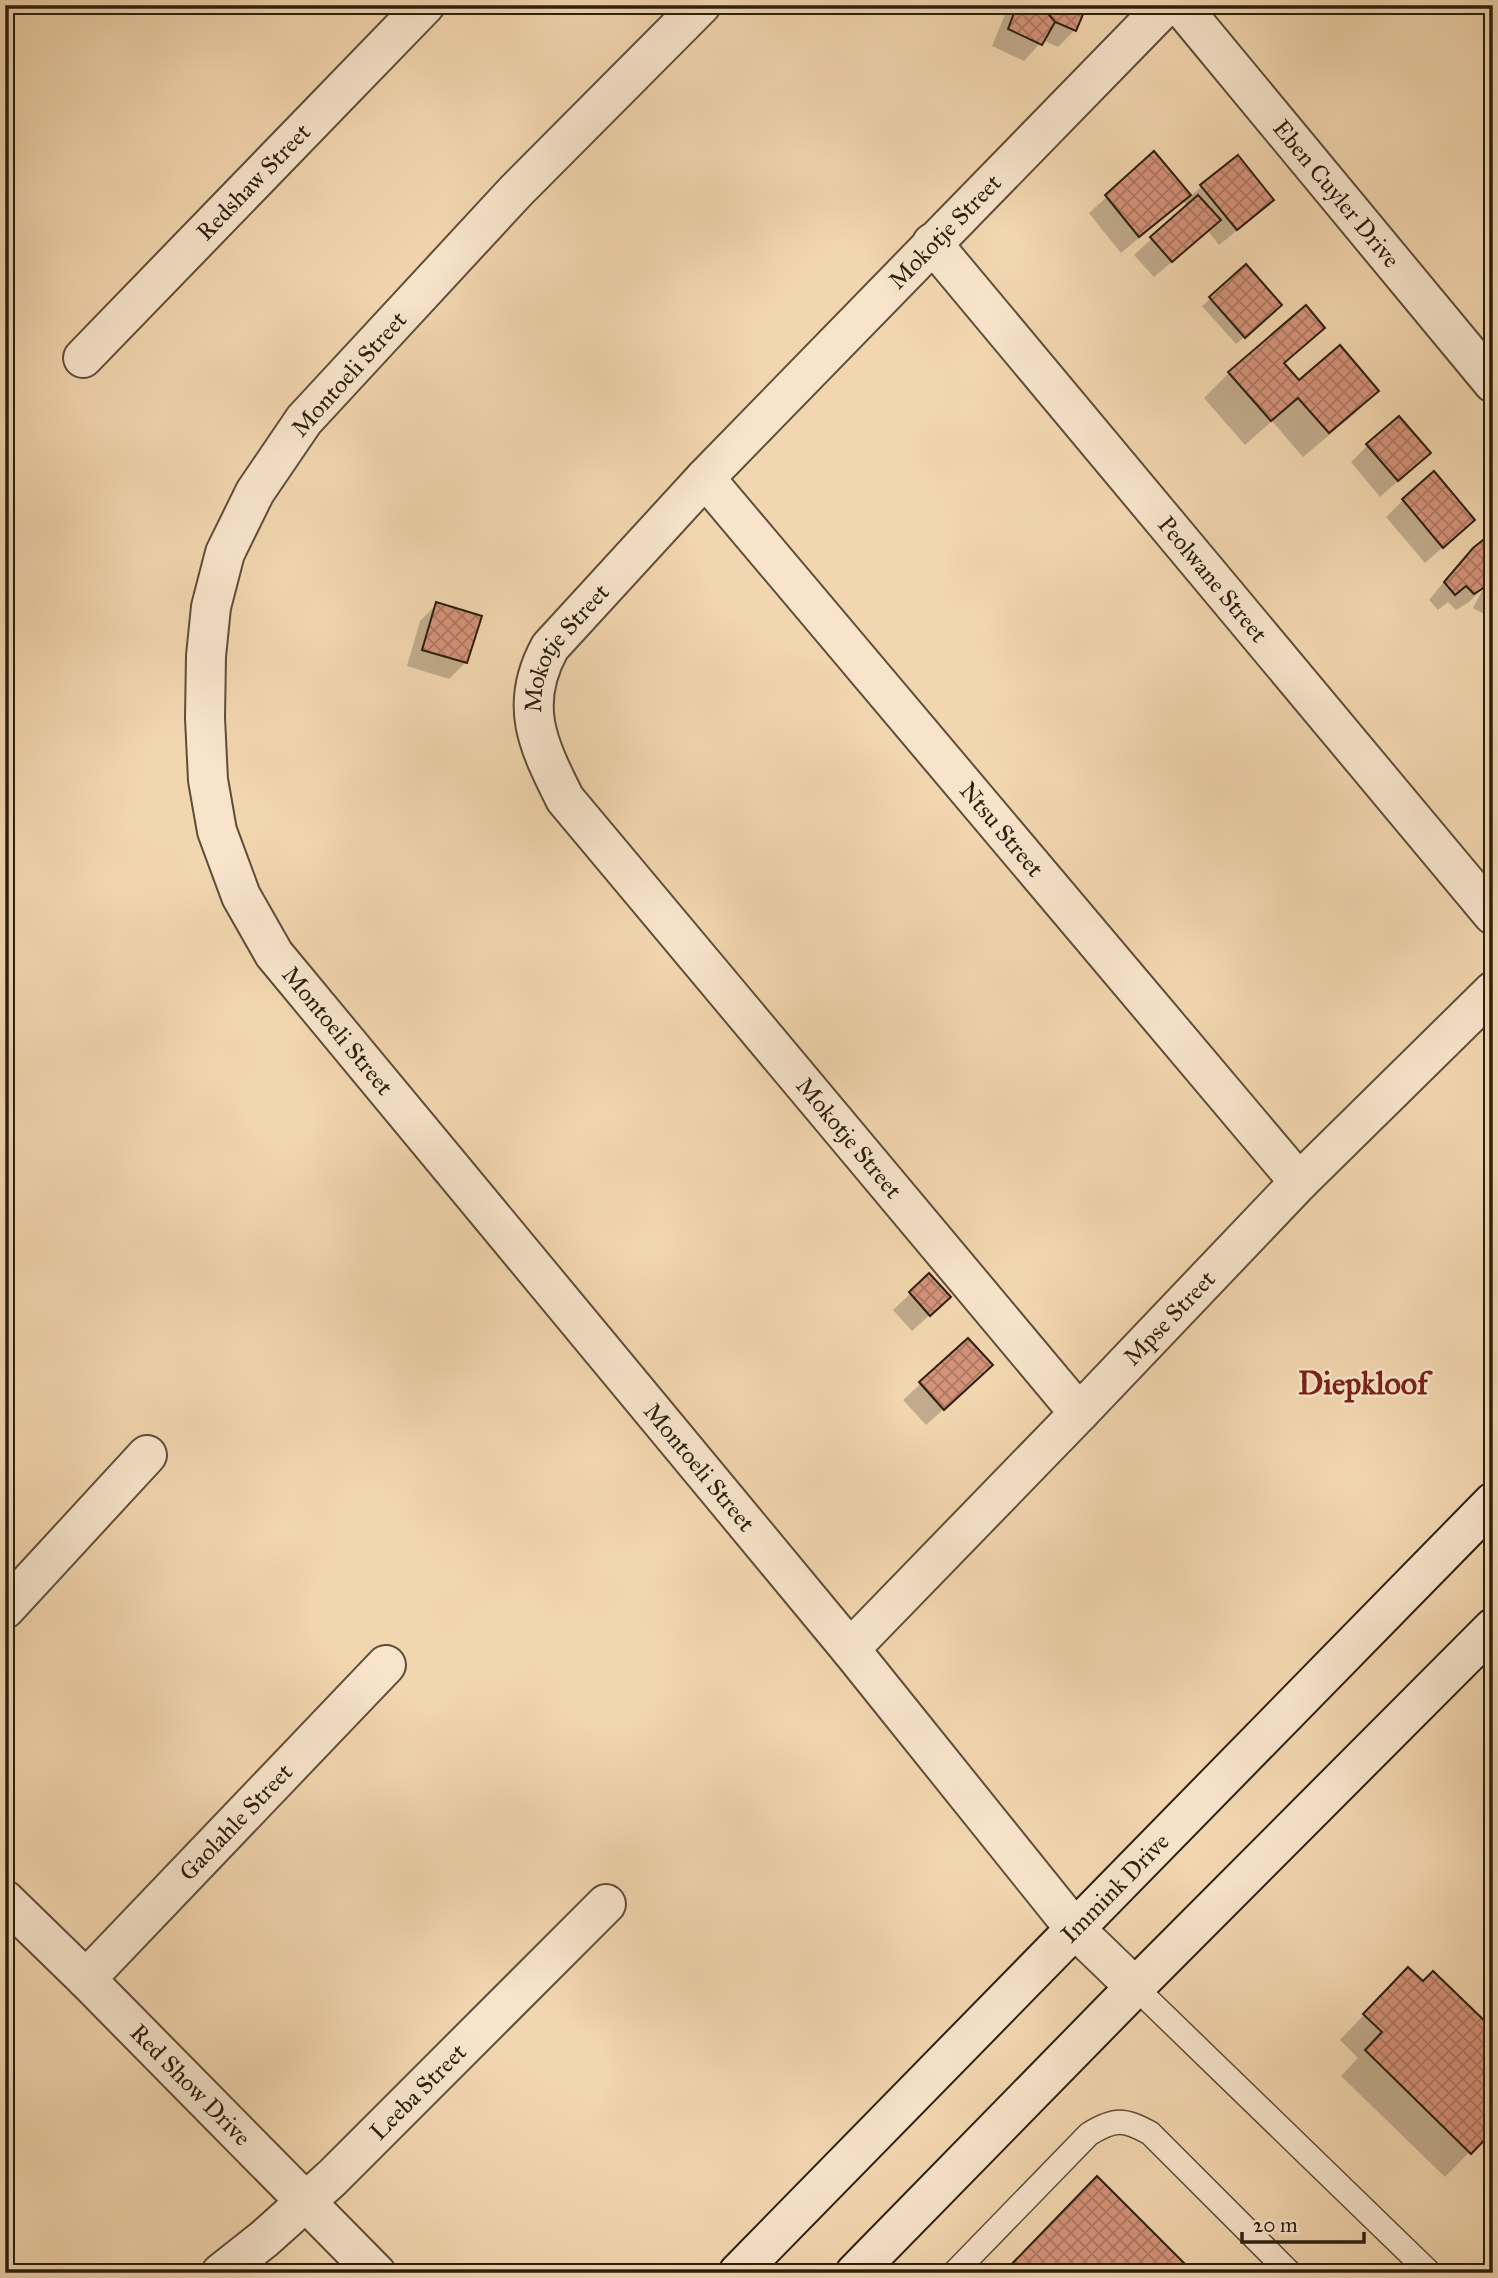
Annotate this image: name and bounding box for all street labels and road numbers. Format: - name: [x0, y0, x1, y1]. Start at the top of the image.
- street label: Eben Cuyler Drive: [1266, 114, 1406, 274]
- street label: Redshaw Street: [190, 117, 317, 247]
- street label: Mokotje Street: [882, 168, 1008, 295]
- street label: Montoeli Street: [285, 305, 413, 443]
- street label: Peolwane Street: [1151, 510, 1274, 649]
- street label: Mokotje Street: [518, 577, 616, 713]
- street label: Ntsu Street: [953, 776, 1050, 884]
- street label: Montoeli Street: [275, 960, 400, 1102]
- street label: Mokotje Street: [790, 1071, 909, 1205]
- street label: Mpse Street: [1117, 1264, 1222, 1372]
- street label: Montoeli Street: [637, 1397, 762, 1538]
- street label: Gaolahle Street: [173, 1757, 299, 1887]
- street label: Immink Drive: [1055, 1827, 1176, 1949]
- street label: Red Show Drive: [124, 2018, 257, 2152]
- street label: Leeba Street: [364, 2037, 473, 2146]

